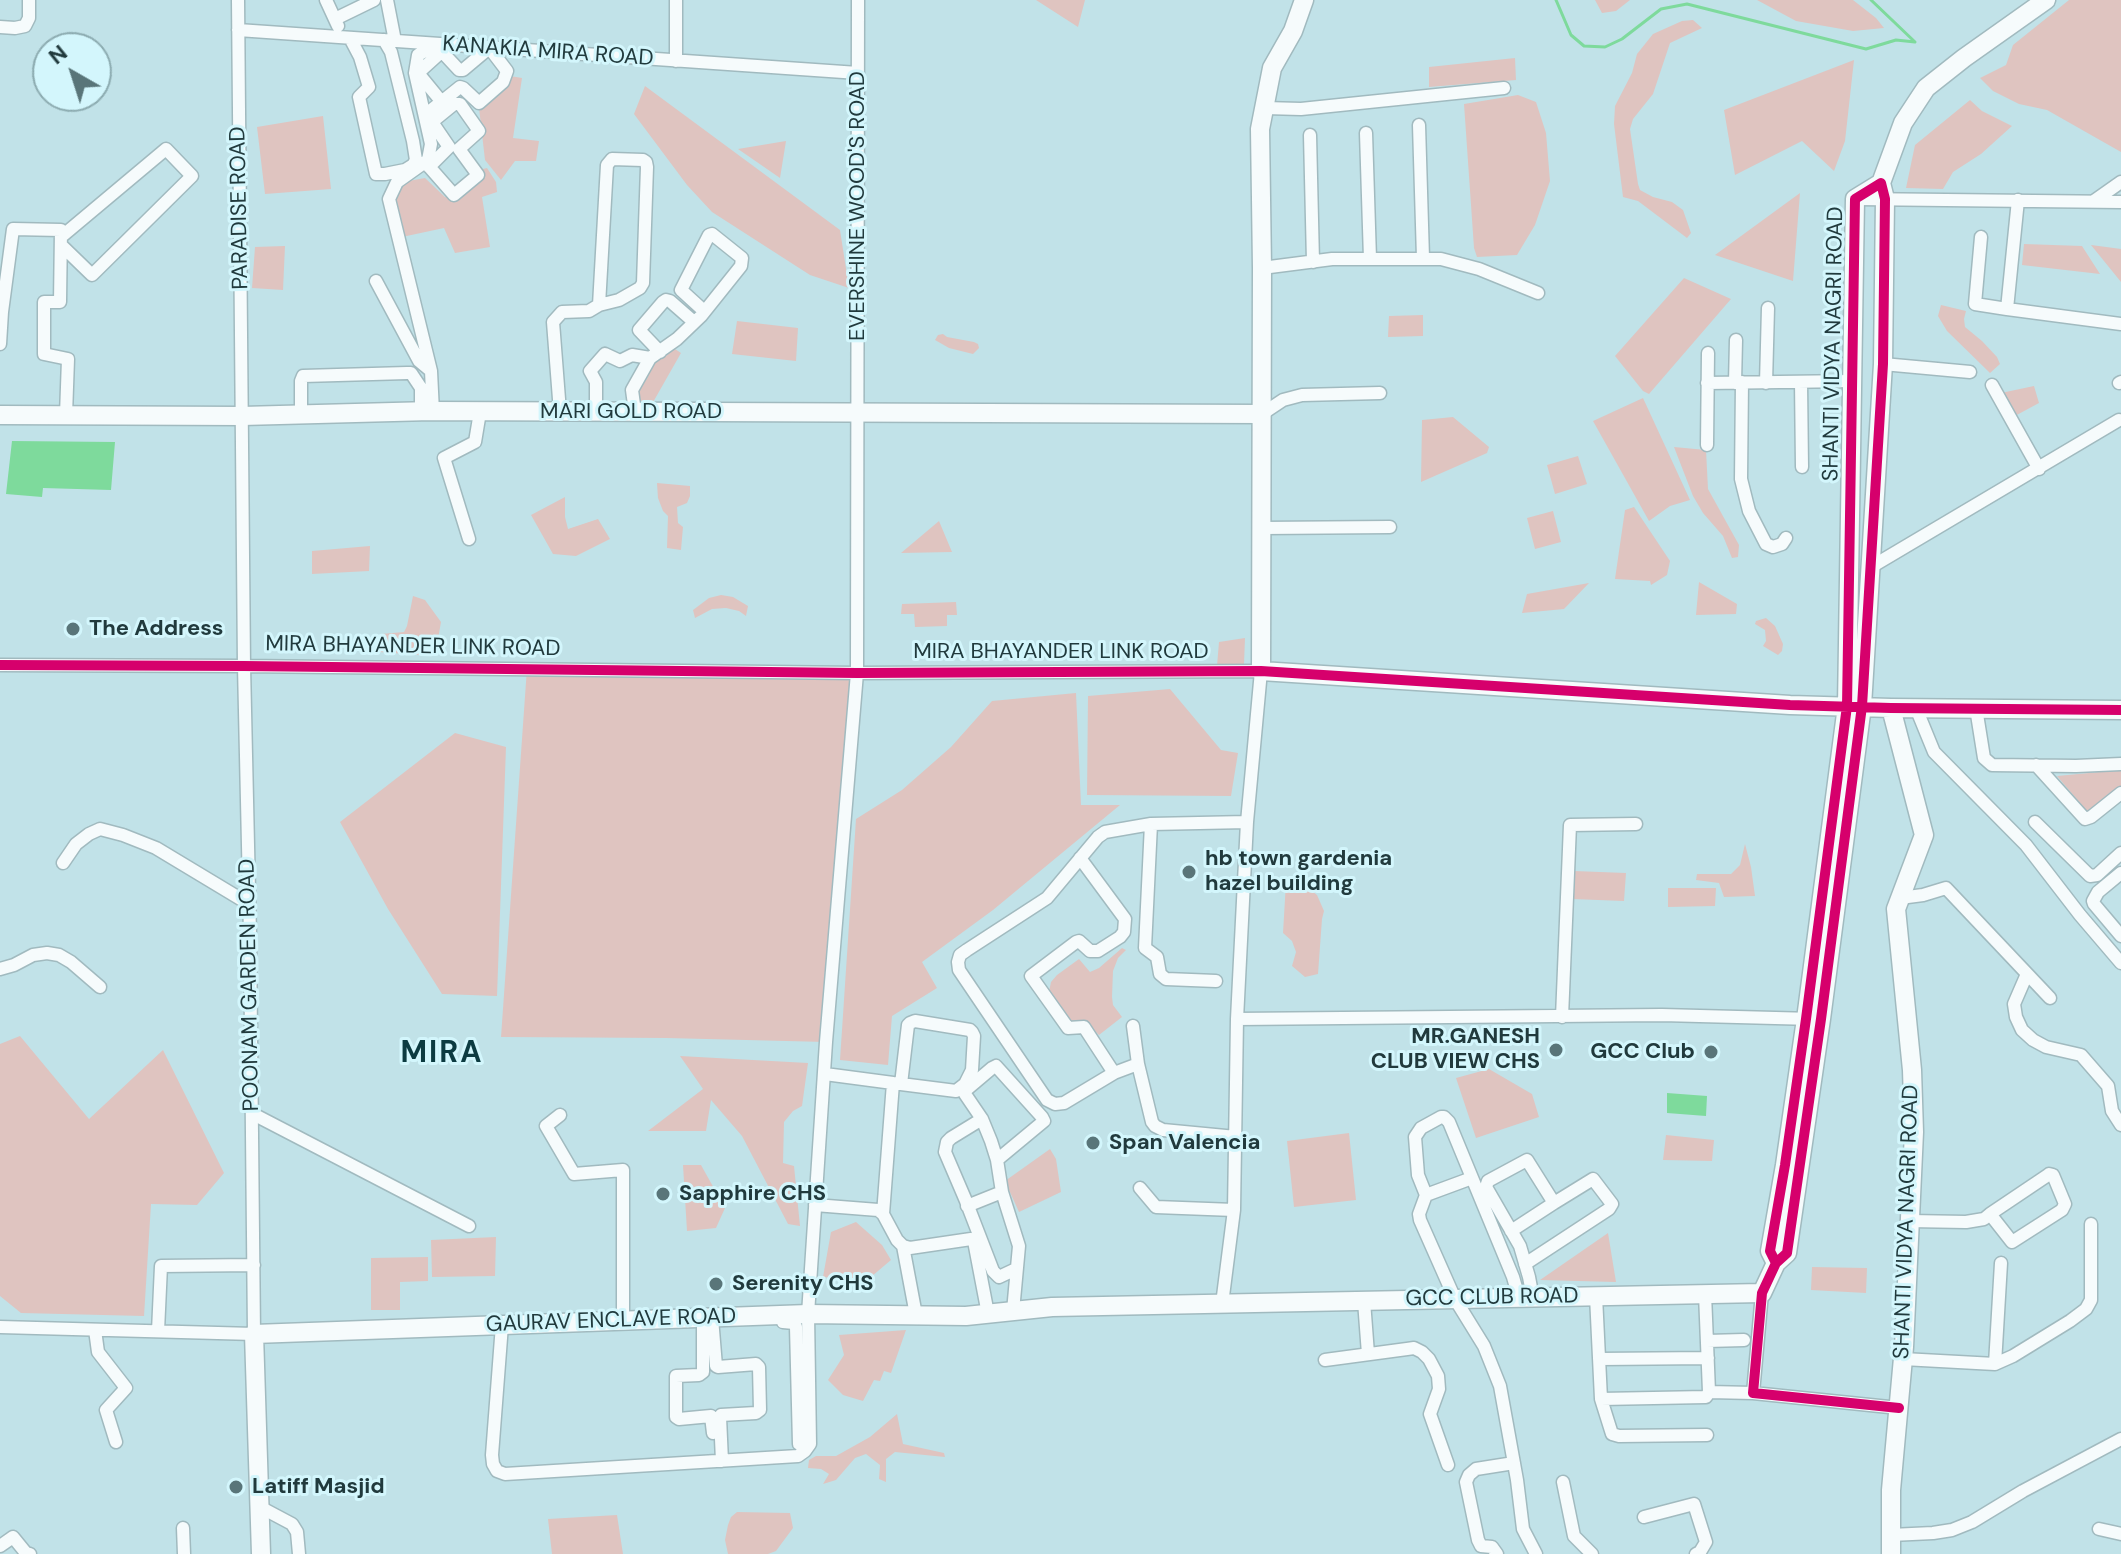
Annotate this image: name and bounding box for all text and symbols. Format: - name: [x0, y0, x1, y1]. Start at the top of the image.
- street label: KANAKIA MIRA ROAD: [442, 31, 654, 73]
- north arrow: [32, 32, 112, 112]
- text: N: [42, 38, 73, 71]
- street label: EVERSHINE WOOD'S ROAD: [845, 71, 871, 341]
- street label: PARADISE ROAD: [225, 126, 255, 290]
- street label: SHANTI VIDYA NAGRI ROAD: [1818, 206, 1850, 482]
- street label: MARI GOLD ROAD: [540, 399, 722, 425]
- place label: The Address: [89, 616, 224, 642]
- marker: The Address: [64, 620, 82, 638]
- street label: MIRA BHAYANDER LINK ROAD: [265, 631, 561, 663]
- street label: MIRA BHAYANDER LINK ROAD: [913, 639, 1209, 665]
- place label: hb town gardenia hazel building: [1205, 846, 1392, 898]
- street label: POONAM GARDEN ROAD: [235, 858, 265, 1112]
- marker: hb town gardenia hazel building: [1180, 863, 1198, 881]
- place label: MR.GANESH CLUB VIEW CHS: [1371, 1024, 1540, 1076]
- district label: MIRA: [401, 1036, 483, 1072]
- place label: GCC Club: [1590, 1039, 1695, 1065]
- marker: MR.GANESH CLUB VIEW CHS: [1547, 1041, 1565, 1059]
- marker: GCC Club: [1702, 1043, 1720, 1061]
- street label: SHANTI VIDYA NAGRI ROAD: [1889, 1084, 1925, 1360]
- place label: Span Valencia: [1109, 1130, 1260, 1156]
- marker: Span Valencia: [1084, 1134, 1102, 1152]
- place label: Sapphire CHS: [679, 1181, 826, 1207]
- marker: Sapphire CHS: [654, 1185, 672, 1203]
- place label: Serenity CHS: [732, 1271, 873, 1297]
- marker: Serenity CHS: [707, 1275, 725, 1293]
- street label: GCC CLUB ROAD: [1405, 1283, 1579, 1313]
- street label: GAURAV ENCLAVE ROAD: [485, 1303, 737, 1339]
- place label: Latiff Masjid: [252, 1474, 385, 1500]
- marker: Latiff Masjid: [227, 1478, 245, 1496]

